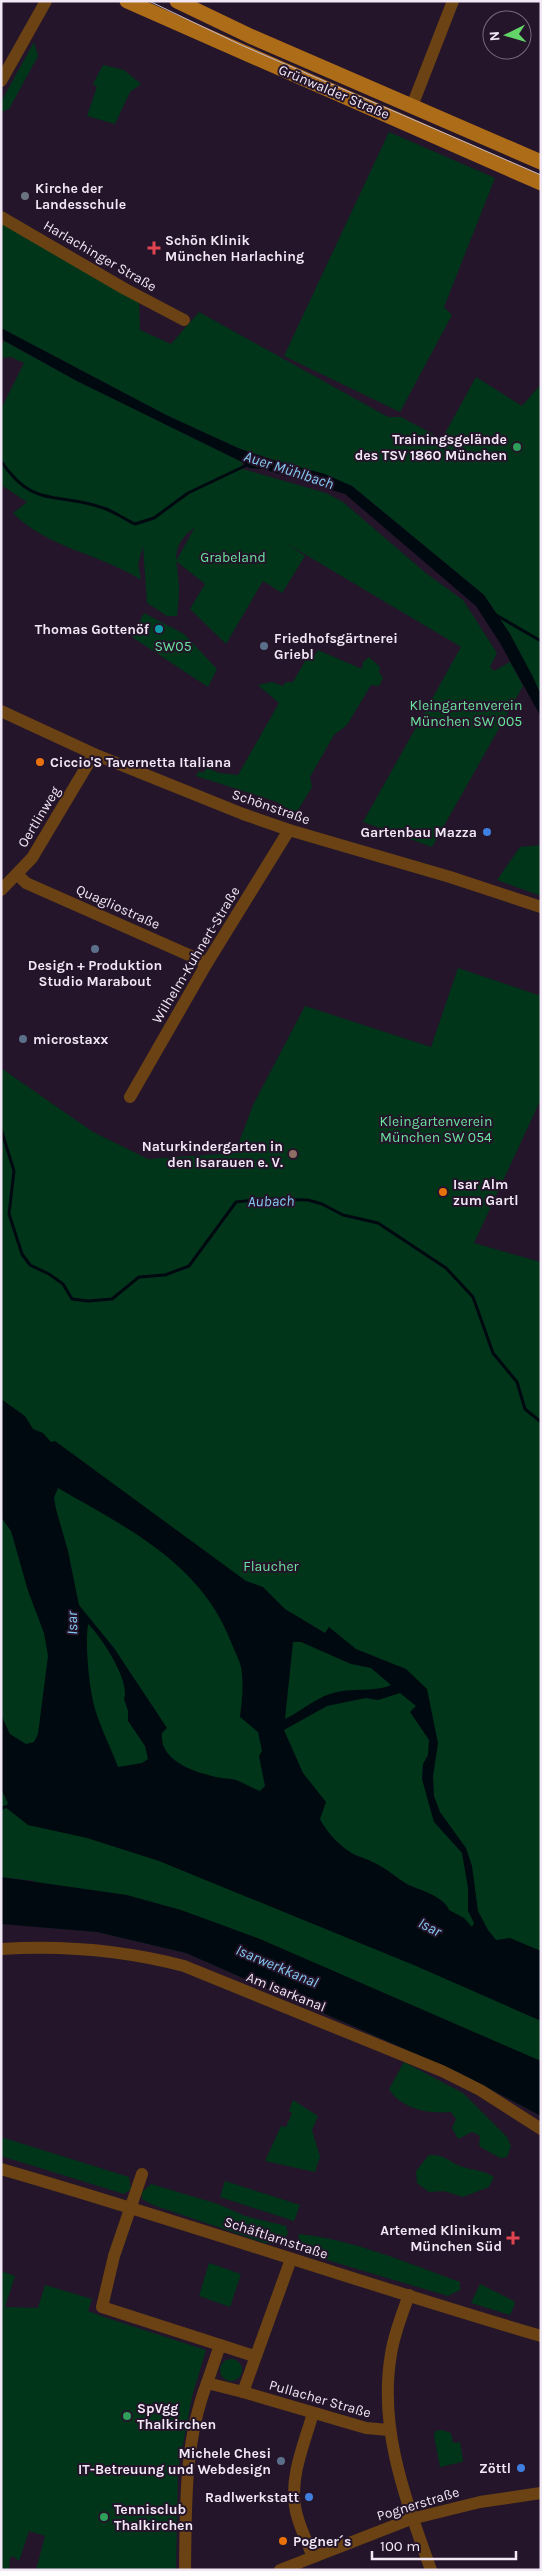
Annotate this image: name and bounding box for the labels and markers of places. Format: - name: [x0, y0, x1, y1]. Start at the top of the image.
- place label: Kirche der Landesschule: [35, 180, 126, 213]
- marker: Kirche der Landesschule: [19, 190, 31, 202]
- place label: Schön Klinik München Harlaching: [165, 232, 304, 265]
- marker: Schön Klinik München Harlaching: [147, 241, 161, 255]
- place label: Trainingsgelände des TSV 1860 München: [355, 431, 507, 464]
- marker: Trainingsgelände des TSV 1860 München: [511, 441, 523, 453]
- place label: Thomas Gottenöf: [35, 621, 150, 638]
- marker: Thomas Gottenöf: [153, 623, 165, 635]
- place label: Friedhofsgärtnerei Griebl: [274, 630, 398, 663]
- marker: Friedhofsgärtnerei Griebl: [258, 640, 270, 652]
- place label: Ciccio'S Tavernetta Italiana: [50, 754, 231, 771]
- marker: Ciccio'S Tavernetta Italiana: [34, 756, 46, 768]
- place label: Gartenbau Mazza: [361, 824, 477, 841]
- marker: Gartenbau Mazza: [481, 826, 493, 838]
- marker: Design + Produktion Studio Marabout: [89, 943, 101, 955]
- place label: Design + Produktion Studio Marabout: [28, 957, 162, 990]
- place label: microstaxx: [33, 1031, 109, 1048]
- marker: microstaxx: [17, 1033, 29, 1045]
- place label: Naturkindergarten in den Isarauen e. V.: [142, 1138, 283, 1171]
- marker: Naturkindergarten in den Isarauen e. V.: [287, 1148, 299, 1160]
- place label: Isar Alm zum Gartl: [453, 1176, 519, 1209]
- marker: Isar Alm zum Gartl: [437, 1186, 449, 1198]
- place label: Artemed Klinikum München Süd: [380, 2222, 502, 2255]
- marker: Artemed Klinikum München Süd: [506, 2231, 520, 2245]
- place label: SpVgg Thalkirchen: [137, 2400, 216, 2433]
- marker: SpVgg Thalkirchen: [121, 2410, 133, 2422]
- place label: Michele Chesi IT-Betreuung und Webdesign: [78, 2445, 271, 2478]
- marker: Michele Chesi IT-Betreuung und Webdesign: [275, 2455, 287, 2467]
- place label: Zöttl: [479, 2460, 511, 2477]
- marker: Zöttl: [515, 2462, 527, 2474]
- place label: Radlwerkstatt: [205, 2489, 299, 2506]
- marker: Radlwerkstatt: [303, 2491, 315, 2503]
- place label: Tennisclub Thalkirchen: [114, 2501, 193, 2534]
- marker: Tennisclub Thalkirchen: [98, 2511, 110, 2523]
- place label: Pogner´s: [293, 2533, 351, 2550]
- marker: Pogner´s: [277, 2535, 289, 2547]

